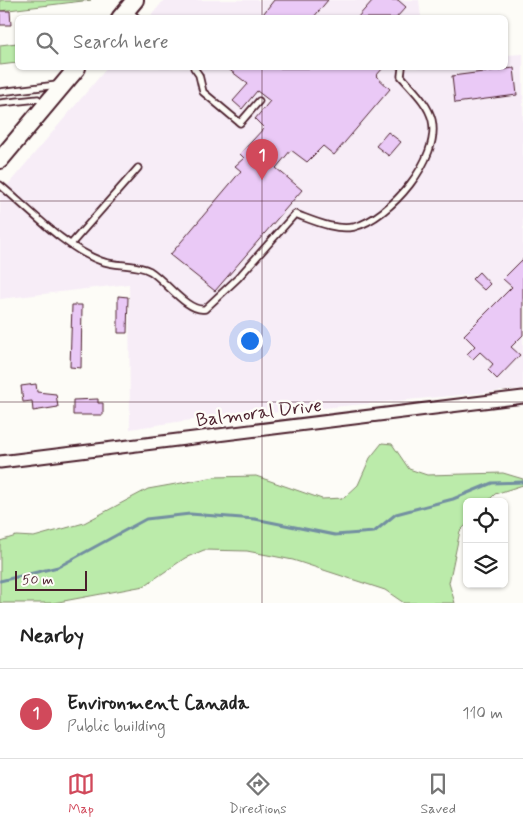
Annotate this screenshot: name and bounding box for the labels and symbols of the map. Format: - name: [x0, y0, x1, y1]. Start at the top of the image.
- pin: 1: [246, 139, 278, 180]
- your location: [237, 328, 263, 354]
- street label: Balmoral Drive: [195, 393, 323, 433]
- scale bar: [15, 568, 88, 591]

